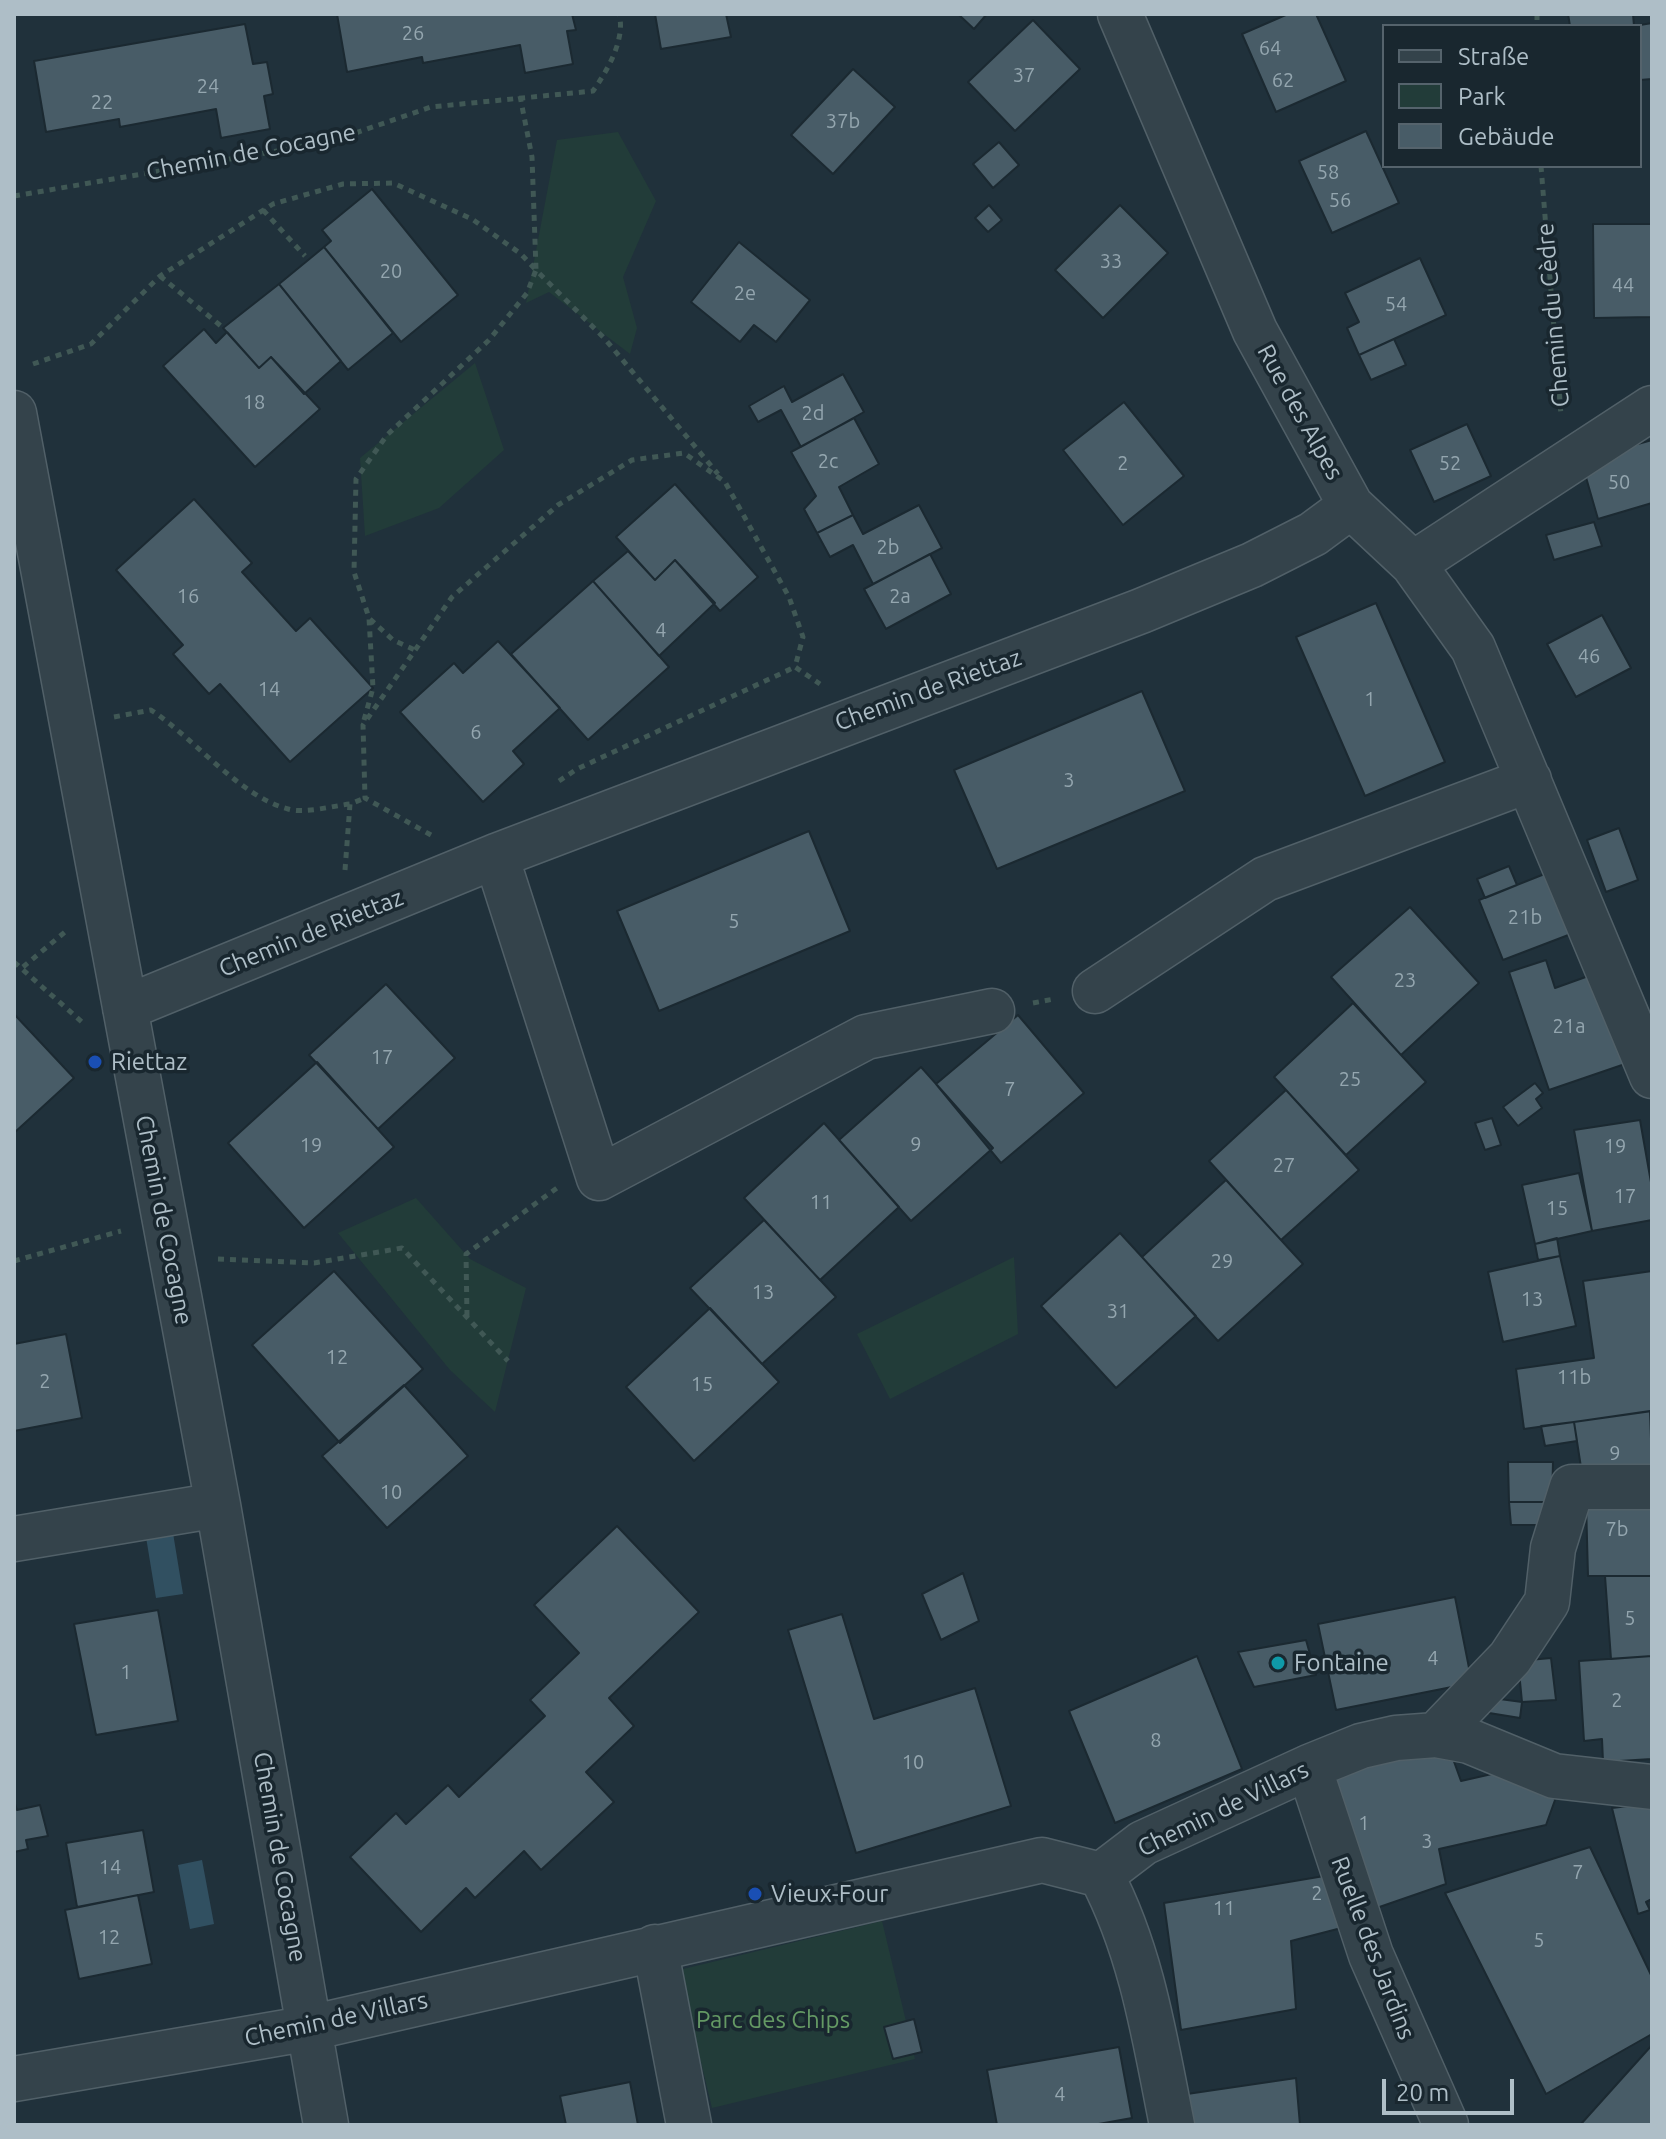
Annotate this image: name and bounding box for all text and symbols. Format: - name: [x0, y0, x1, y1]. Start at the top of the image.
- house number: 26: [402, 21, 424, 45]
- legend: [1382, 24, 1642, 168]
- house number: 64: [1259, 36, 1281, 60]
- text: Straße: [1458, 43, 1529, 70]
- house number: 37: [1013, 63, 1035, 87]
- house number: 62: [1272, 68, 1294, 92]
- house number: 24: [197, 74, 219, 98]
- text: Park: [1458, 83, 1506, 110]
- house number: 22: [91, 90, 113, 114]
- house number: 37b: [826, 109, 860, 133]
- street label: Chemin de Cocagne: [144, 118, 358, 186]
- text: Gebäude: [1458, 123, 1555, 150]
- house number: 58: [1317, 160, 1339, 184]
- house number: 56: [1329, 188, 1351, 212]
- street label: Chemin du Cèdre: [1531, 222, 1575, 408]
- house number: 33: [1100, 249, 1122, 273]
- house number: 20: [380, 259, 402, 283]
- house number: 44: [1612, 273, 1634, 297]
- house number: 2e: [734, 281, 756, 305]
- house number: 54: [1385, 292, 1407, 316]
- street label: Rue des Alpes: [1251, 339, 1349, 485]
- house number: 18: [243, 390, 265, 414]
- house number: 2d: [802, 401, 824, 425]
- house number: 2c: [818, 449, 838, 473]
- house number: 2: [1117, 451, 1129, 475]
- house number: 52: [1439, 451, 1461, 475]
- house number: 50: [1608, 470, 1630, 494]
- house number: 2b: [877, 535, 899, 559]
- house number: 16: [177, 584, 199, 608]
- house number: 2a: [889, 584, 911, 608]
- house number: 4: [655, 618, 667, 642]
- street label: Chemin de Riettaz: [831, 643, 1025, 737]
- house number: 46: [1578, 644, 1600, 668]
- house number: 14: [258, 677, 280, 701]
- house number: 1: [1364, 687, 1376, 711]
- house number: 6: [470, 720, 482, 744]
- house number: 3: [1063, 768, 1075, 792]
- street label: Chemin de Riettaz: [215, 883, 407, 983]
- house number: 21b: [1508, 905, 1542, 929]
- house number: 5: [728, 909, 740, 933]
- house number: 23: [1394, 968, 1416, 992]
- house number: 21a: [1553, 1014, 1585, 1038]
- house number: 17: [371, 1045, 393, 1069]
- place label: Riettaz: [111, 1048, 187, 1076]
- marker: Riettaz: [86, 1053, 104, 1071]
- house number: 25: [1339, 1067, 1361, 1091]
- house number: 7: [1004, 1077, 1016, 1101]
- street label: Chemin de Cocagne: [130, 1113, 198, 1327]
- house number: 9: [910, 1132, 922, 1156]
- house number: 19: [300, 1133, 322, 1157]
- house number: 19: [1604, 1134, 1626, 1158]
- house number: 27: [1273, 1153, 1295, 1177]
- house number: 17: [1614, 1184, 1636, 1208]
- house number: 11: [810, 1190, 832, 1214]
- house number: 15: [1546, 1196, 1568, 1220]
- house number: 29: [1211, 1249, 1233, 1273]
- house number: 13: [752, 1280, 774, 1304]
- house number: 13: [1521, 1287, 1543, 1311]
- house number: 31: [1107, 1299, 1129, 1323]
- house number: 12: [326, 1345, 348, 1369]
- house number: 11b: [1557, 1365, 1591, 1389]
- house number: 2: [39, 1369, 51, 1393]
- house number: 15: [691, 1372, 713, 1396]
- house number: 9: [1609, 1441, 1621, 1465]
- house number: 10: [380, 1480, 402, 1504]
- house number: 7b: [1606, 1517, 1628, 1541]
- house number: 5: [1624, 1606, 1636, 1630]
- house number: 4: [1427, 1646, 1439, 1670]
- place label: Fontaine: [1294, 1649, 1389, 1677]
- marker: Fontaine: [1269, 1654, 1287, 1672]
- house number: 1: [120, 1660, 132, 1684]
- house number: 2: [1611, 1688, 1623, 1712]
- house number: 8: [1150, 1728, 1162, 1752]
- street label: Chemin de Cocagne: [247, 1750, 313, 1964]
- house number: 10: [902, 1750, 924, 1774]
- street label: Chemin de Villars: [1133, 1755, 1313, 1863]
- house number: 1: [1358, 1811, 1370, 1835]
- house number: 3: [1421, 1829, 1433, 1853]
- street label: Ruelle des Jardins: [1325, 1852, 1421, 2044]
- house number: 14: [99, 1855, 121, 1879]
- house number: 7: [1572, 1860, 1584, 1884]
- place label: Vieux-Four: [771, 1880, 888, 1908]
- house number: 2: [1311, 1881, 1323, 1905]
- marker: Vieux-Four: [746, 1885, 764, 1903]
- house number: 11: [1213, 1896, 1235, 1920]
- house number: 12: [98, 1925, 120, 1949]
- house number: 5: [1533, 1928, 1545, 1952]
- street label: Chemin de Villars: [242, 1986, 430, 2052]
- park label: Parc des Chips: [696, 2006, 850, 2034]
- scale bar: [1386, 2063, 1518, 2113]
- text: 20 m: [1396, 2079, 1449, 2106]
- house number: 4: [1054, 2082, 1066, 2106]

